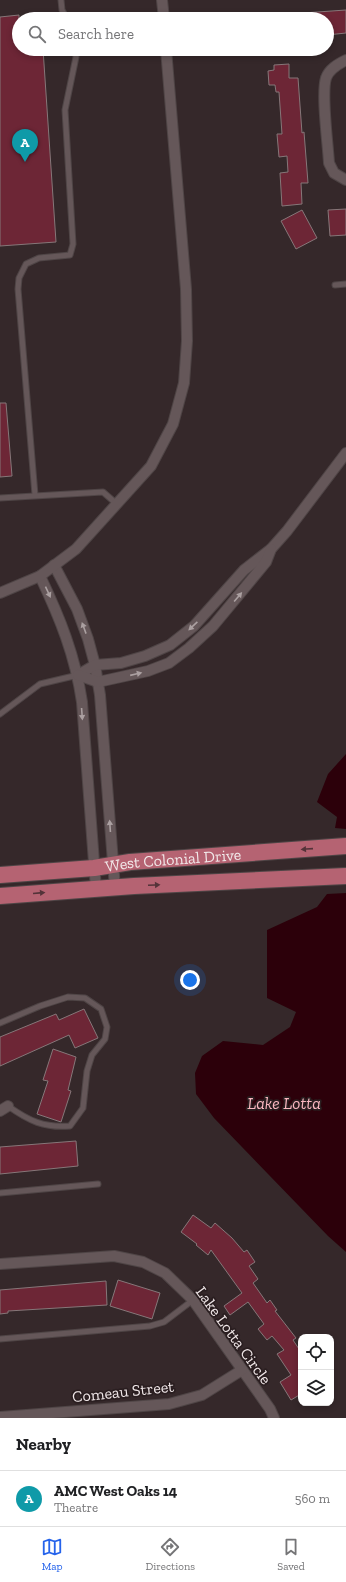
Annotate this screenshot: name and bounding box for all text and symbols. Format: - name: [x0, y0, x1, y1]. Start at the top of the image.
- search box: [12, 12, 334, 56]
- icon: search: [26, 23, 48, 45]
- text: Search here: [58, 25, 134, 43]
- pin: A: [12, 129, 38, 162]
- one-way arrow: [45, 586, 51, 598]
- one-way arrow: [233, 592, 242, 603]
- one-way arrow: [188, 621, 199, 630]
- one-way arrow: [81, 622, 87, 634]
- one-way arrow: [130, 670, 142, 676]
- one-way arrow: [79, 708, 86, 720]
- one-way arrow: [107, 820, 114, 832]
- street label: West Colonial Drive: [104, 845, 242, 876]
- one-way arrow: [301, 845, 313, 852]
- one-way arrow: [148, 882, 160, 889]
- one-way arrow: [33, 890, 45, 897]
- your location: [180, 970, 200, 990]
- water label: Lake Lotta: [247, 1093, 321, 1113]
- street label: Lake Lotta Circle: [192, 1283, 276, 1388]
- map controls: [298, 1334, 334, 1406]
- button: locate: [298, 1334, 334, 1370]
- button: layers: [298, 1370, 334, 1406]
- street label: Comeau Street: [71, 1377, 175, 1406]
- text: Nearby: [16, 1434, 71, 1454]
- text: AMC West Oaks 14: [54, 1482, 177, 1500]
- text: A: [25, 1491, 33, 1506]
- text: 560 m: [295, 1491, 330, 1506]
- text: Theatre: [54, 1500, 98, 1515]
- tab: Map: [41, 1536, 63, 1573]
- tab: Directions: [145, 1536, 195, 1573]
- tab: Saved: [277, 1536, 305, 1573]

